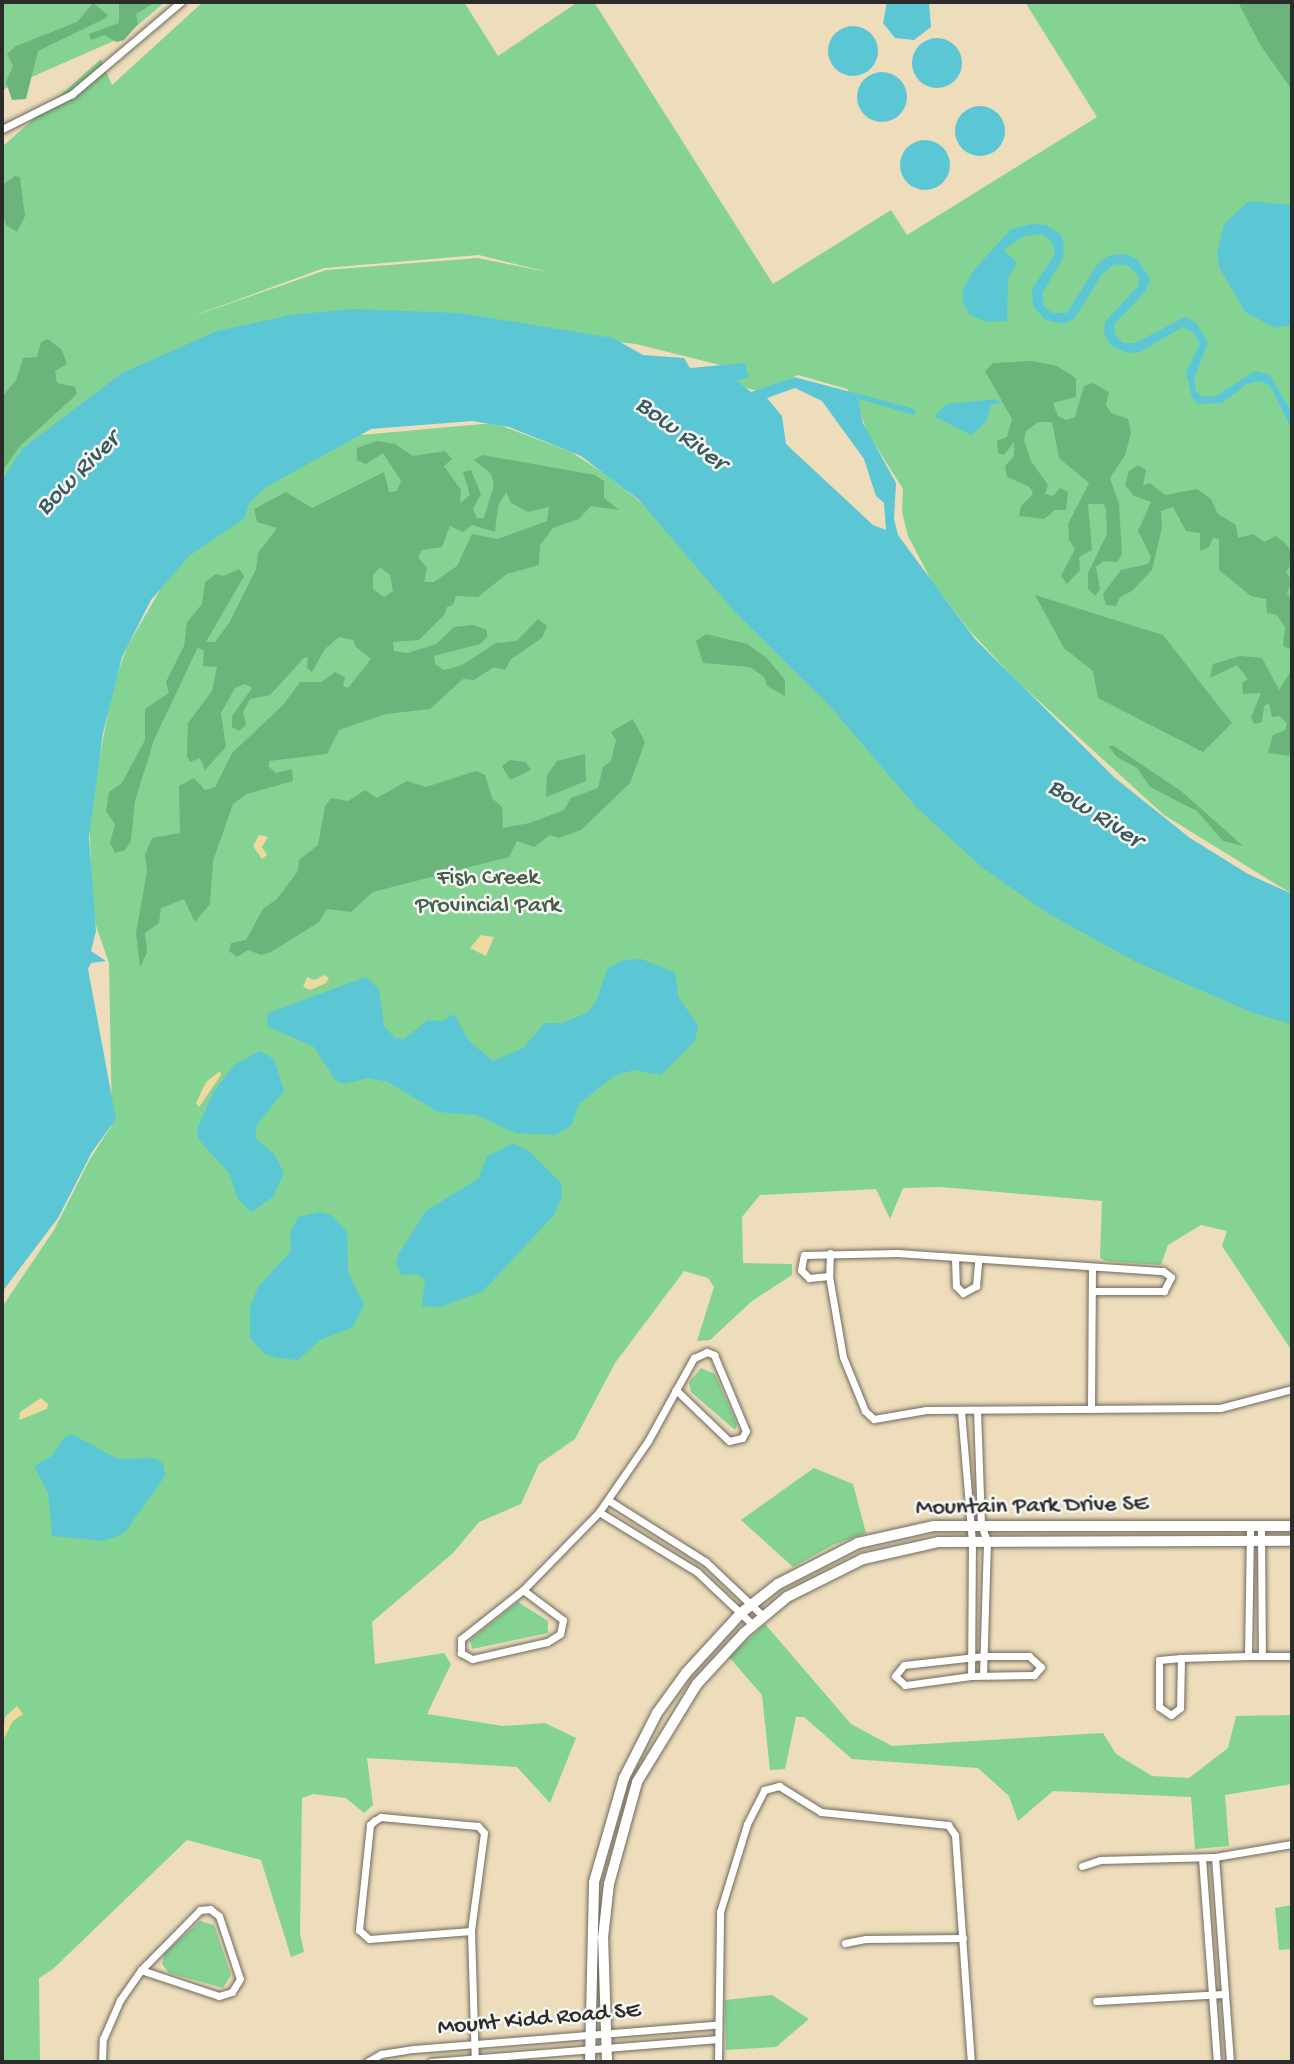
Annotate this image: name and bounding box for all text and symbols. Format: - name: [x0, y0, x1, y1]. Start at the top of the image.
- water label: Bow River: [628, 391, 732, 479]
- water label: Bow River: [30, 426, 128, 524]
- water label: Bow River: [1041, 773, 1147, 857]
- park label: Fish Creek Provincial Park: [416, 865, 560, 921]
- street label: Mountain Park Drive SE: [915, 1491, 1149, 1523]
- street label: Mount Kidd Road SE: [436, 1997, 642, 2043]

